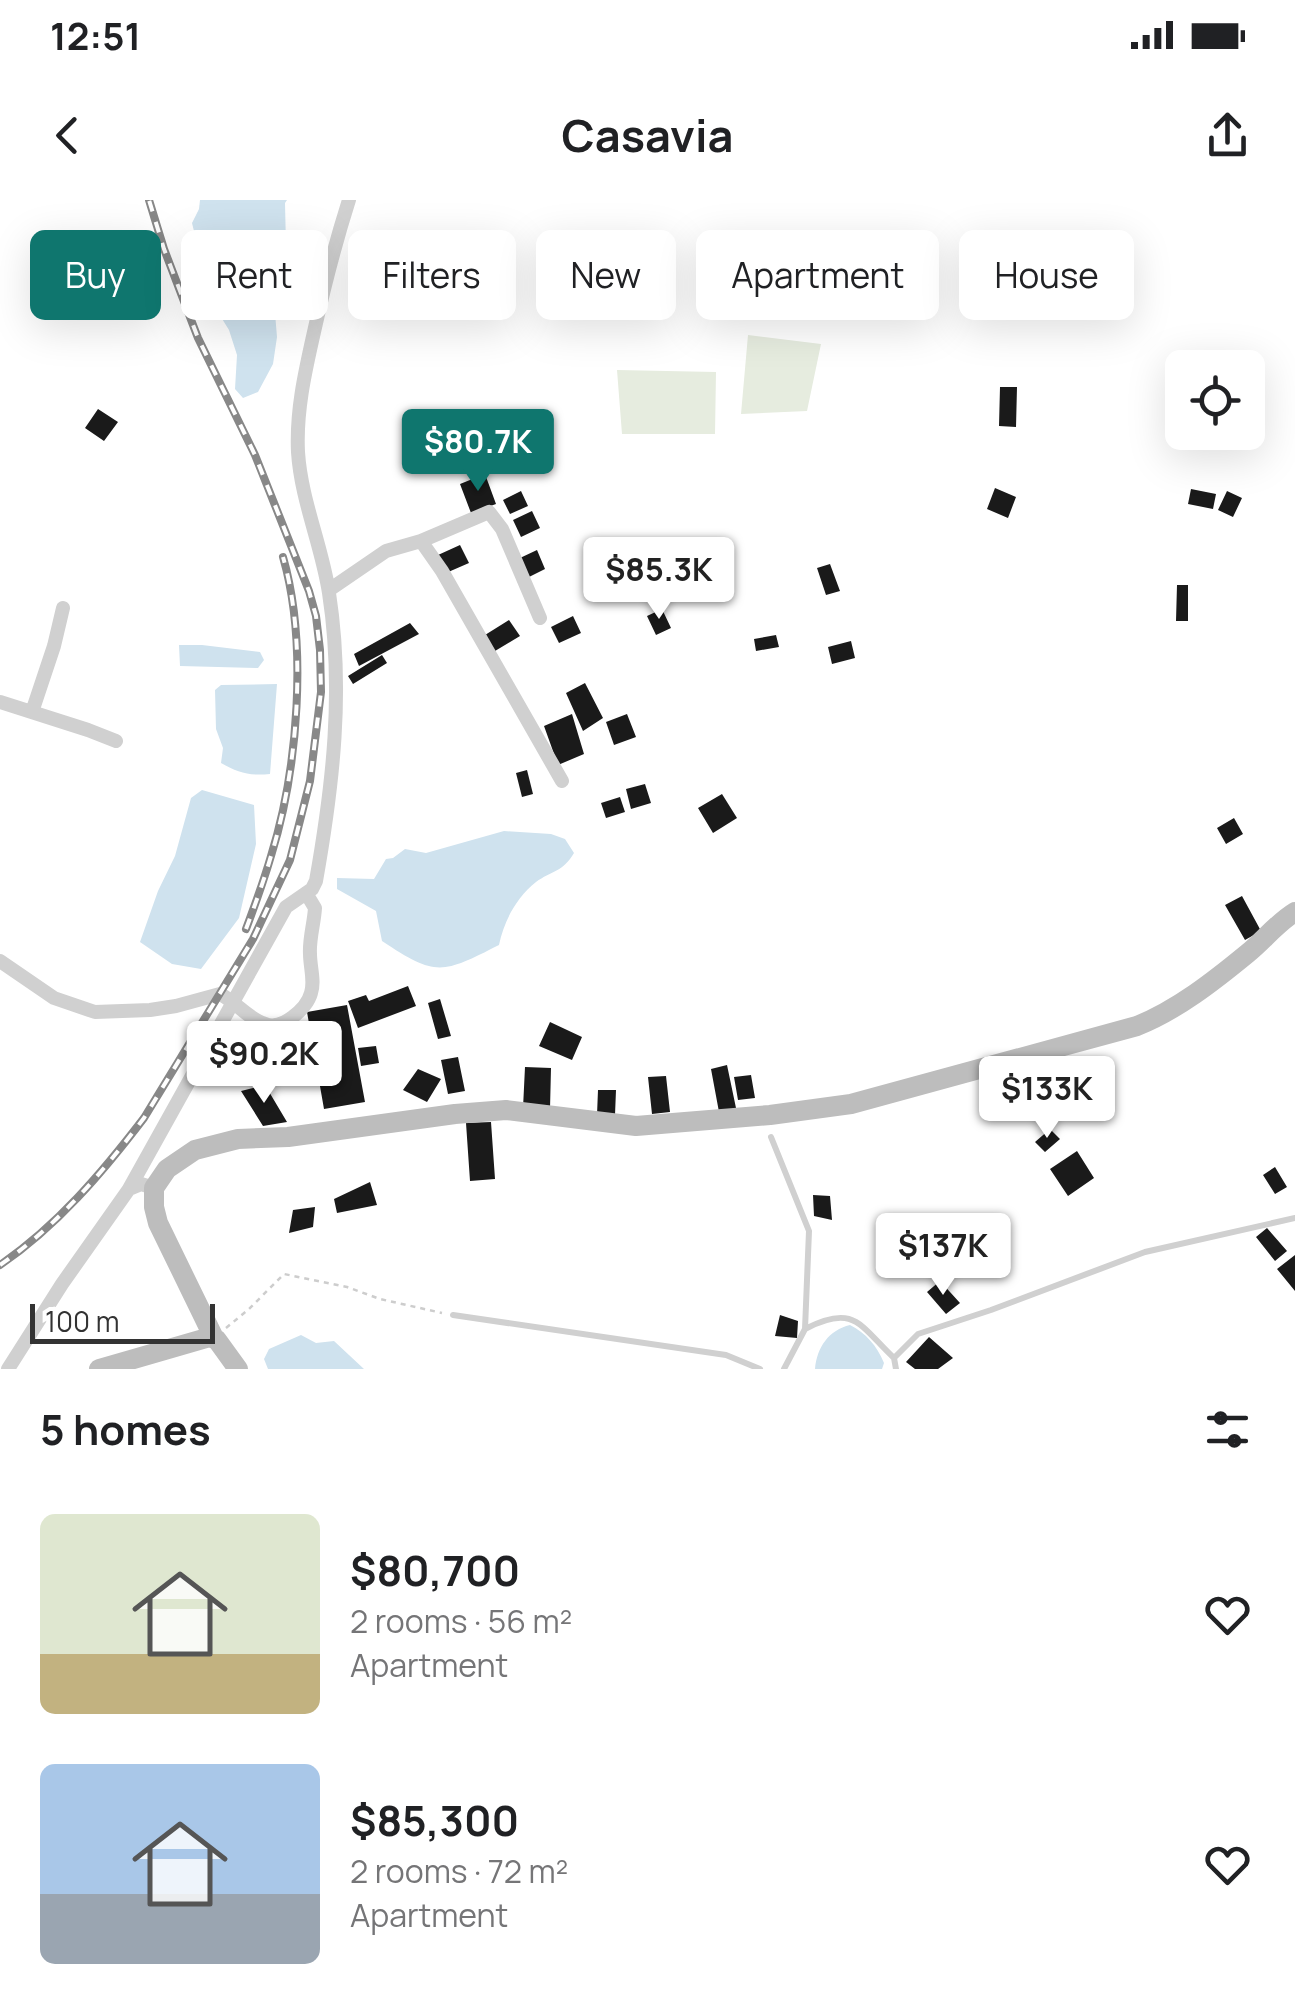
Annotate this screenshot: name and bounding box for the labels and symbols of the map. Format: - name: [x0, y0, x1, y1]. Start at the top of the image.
- pin: $80.7K: [397, 409, 559, 494]
- pin: $85.3K: [578, 537, 740, 622]
- pin: $90.2K: [183, 1021, 345, 1106]
- pin: $133K: [977, 1056, 1117, 1141]
- pin: $137K: [873, 1213, 1013, 1298]
- scale bar: [30, 1299, 215, 1344]

